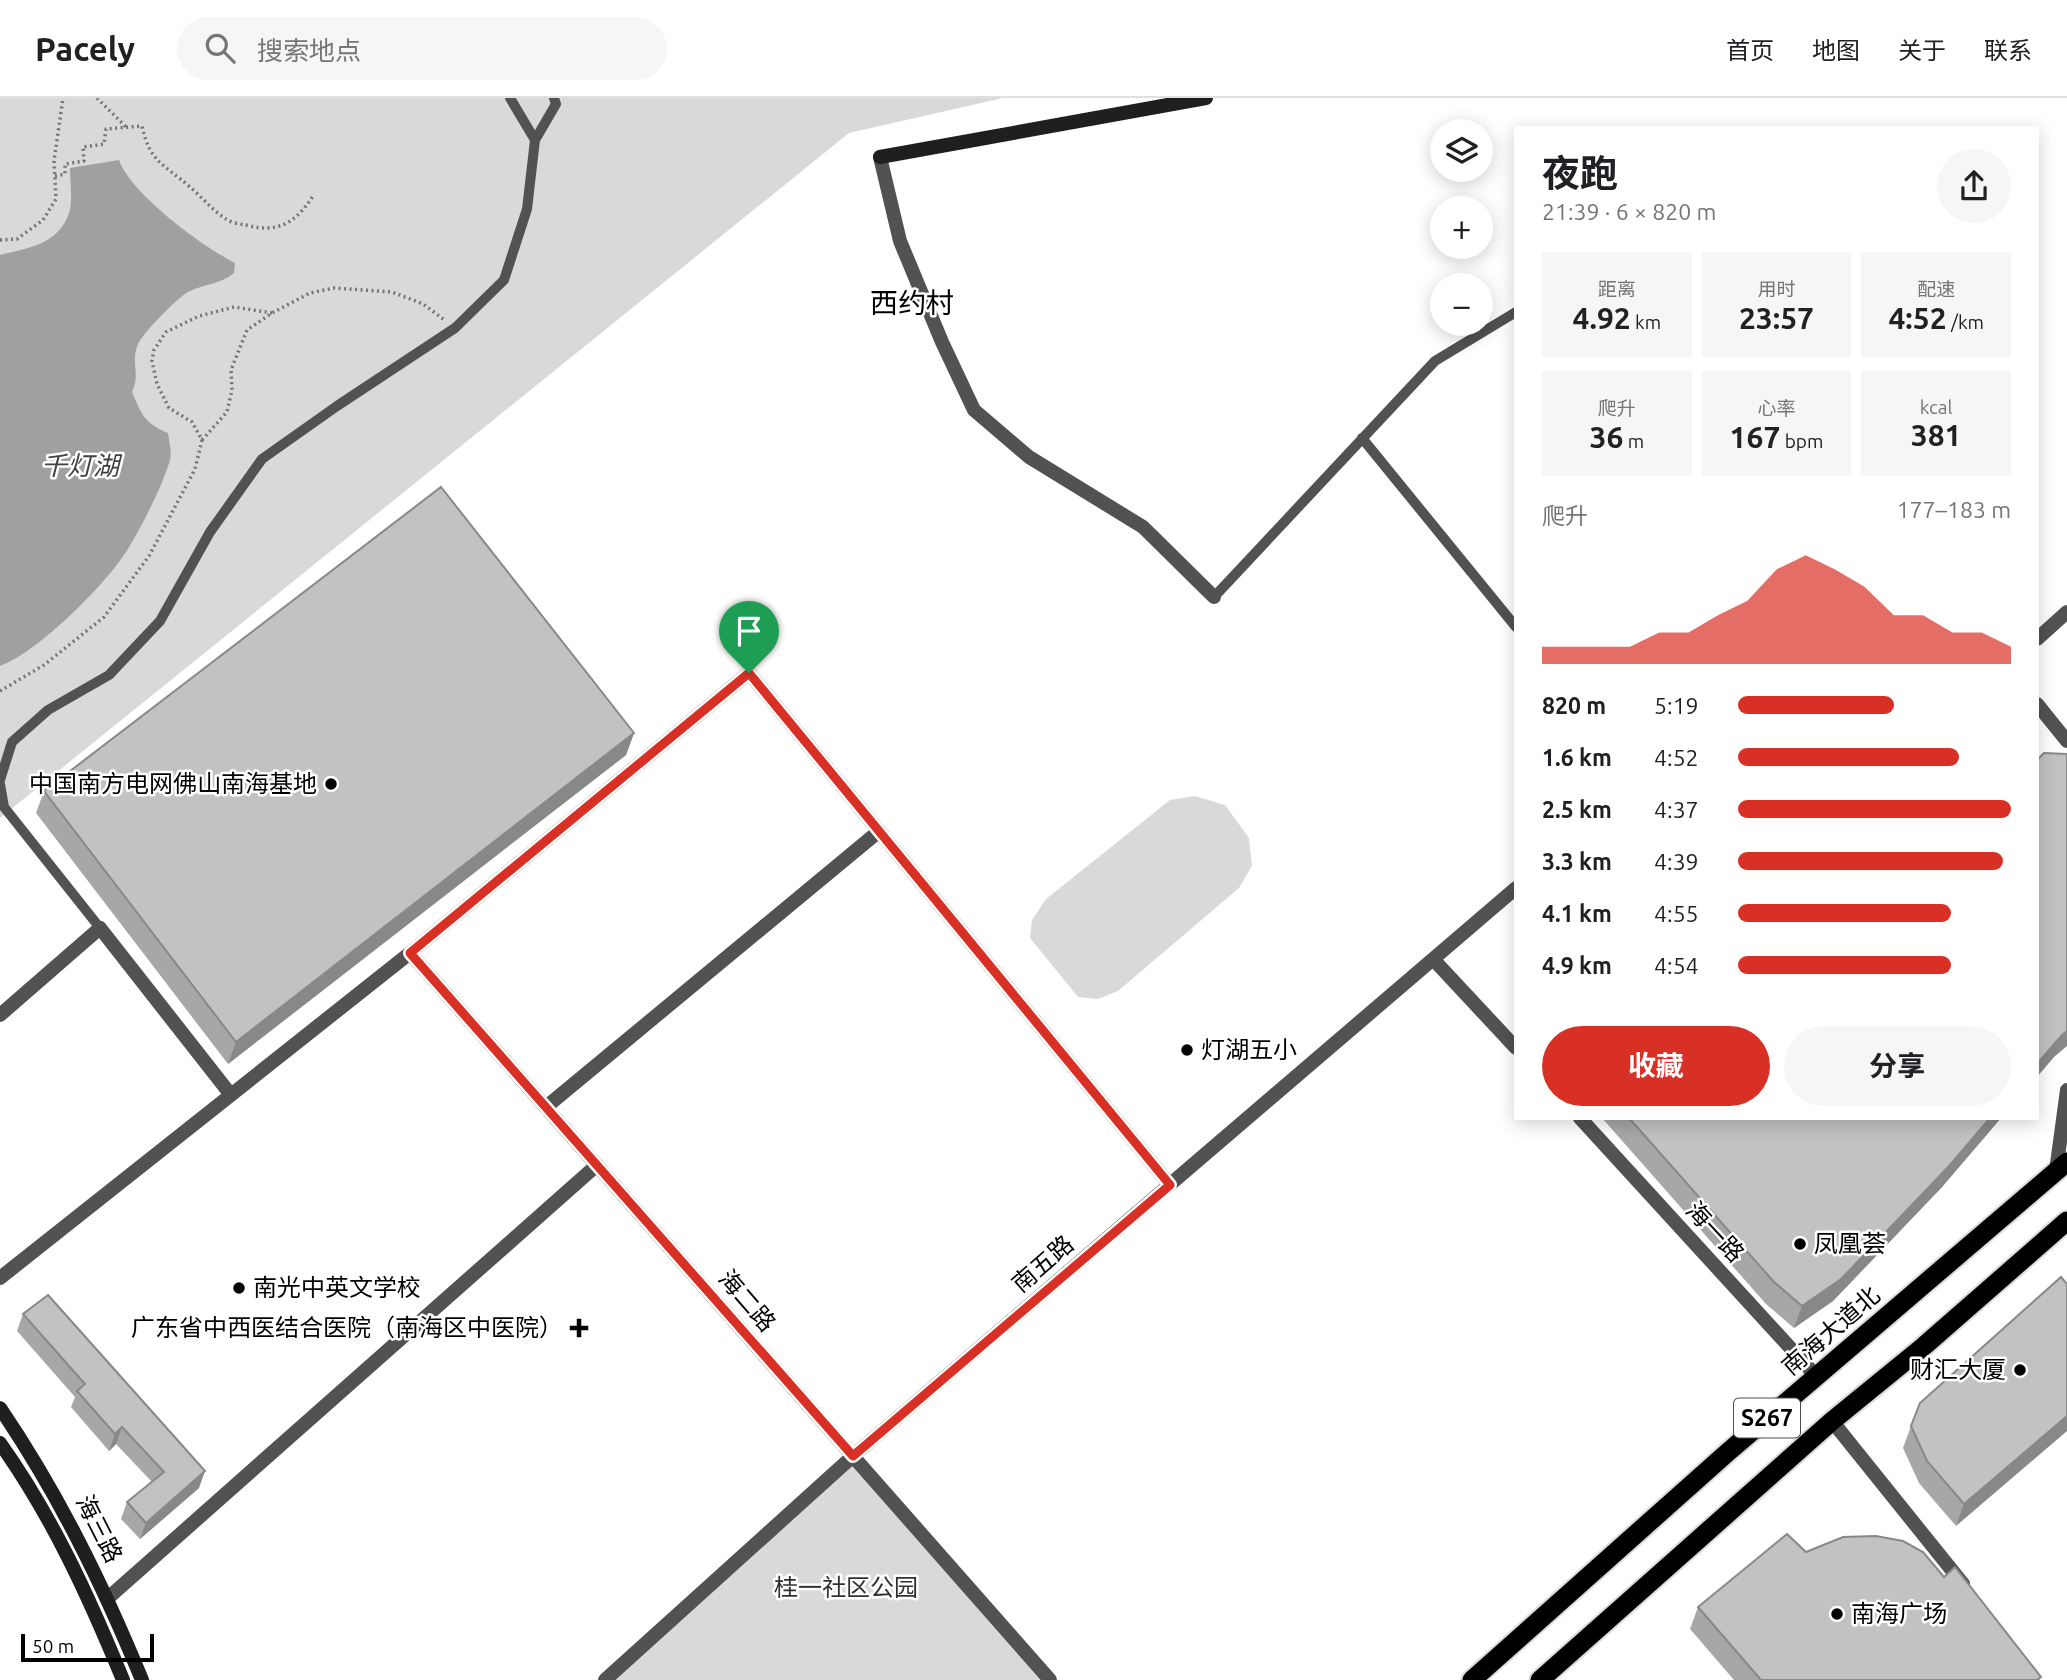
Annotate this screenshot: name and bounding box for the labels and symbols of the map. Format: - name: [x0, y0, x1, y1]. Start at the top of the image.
- district label: 西约村: [870, 287, 954, 318]
- water label: 千灯湖: [41, 451, 123, 480]
- pin: [719, 601, 779, 673]
- place label: 中国南方电网佛山南海基地: [29, 770, 317, 797]
- marker: 中国南方电网佛山南海基地: [323, 776, 339, 792]
- place label: 灯湖五小: [1201, 1036, 1297, 1063]
- marker: 灯湖五小: [1179, 1042, 1195, 1058]
- street label: 海一路: [1681, 1196, 1750, 1267]
- street label: 南五路: [1007, 1230, 1079, 1297]
- place label: 凤凰荟: [1814, 1230, 1886, 1257]
- marker: 凤凰荟: [1792, 1236, 1808, 1252]
- street label: 海二路: [714, 1265, 781, 1337]
- place label: 南光中英文学校: [253, 1274, 421, 1301]
- marker: 南光中英文学校: [231, 1280, 247, 1296]
- street label: 南海大道北: [1777, 1281, 1885, 1380]
- place label: 广东省中西医结合医院（南海区中医院）: [131, 1314, 563, 1341]
- marker: 广东省中西医结合医院（南海区中医院）: [569, 1318, 589, 1338]
- place label: 财汇大厦: [1910, 1356, 2006, 1383]
- marker: 财汇大厦: [2012, 1362, 2028, 1378]
- road number: S267: [1734, 1399, 1800, 1438]
- street label: 海三路: [71, 1491, 128, 1567]
- park label: 桂一社区公园: [774, 1574, 918, 1601]
- place label: 南海广场: [1851, 1600, 1947, 1627]
- marker: 南海广场: [1829, 1606, 1845, 1622]
- scale bar: [21, 1631, 154, 1663]

